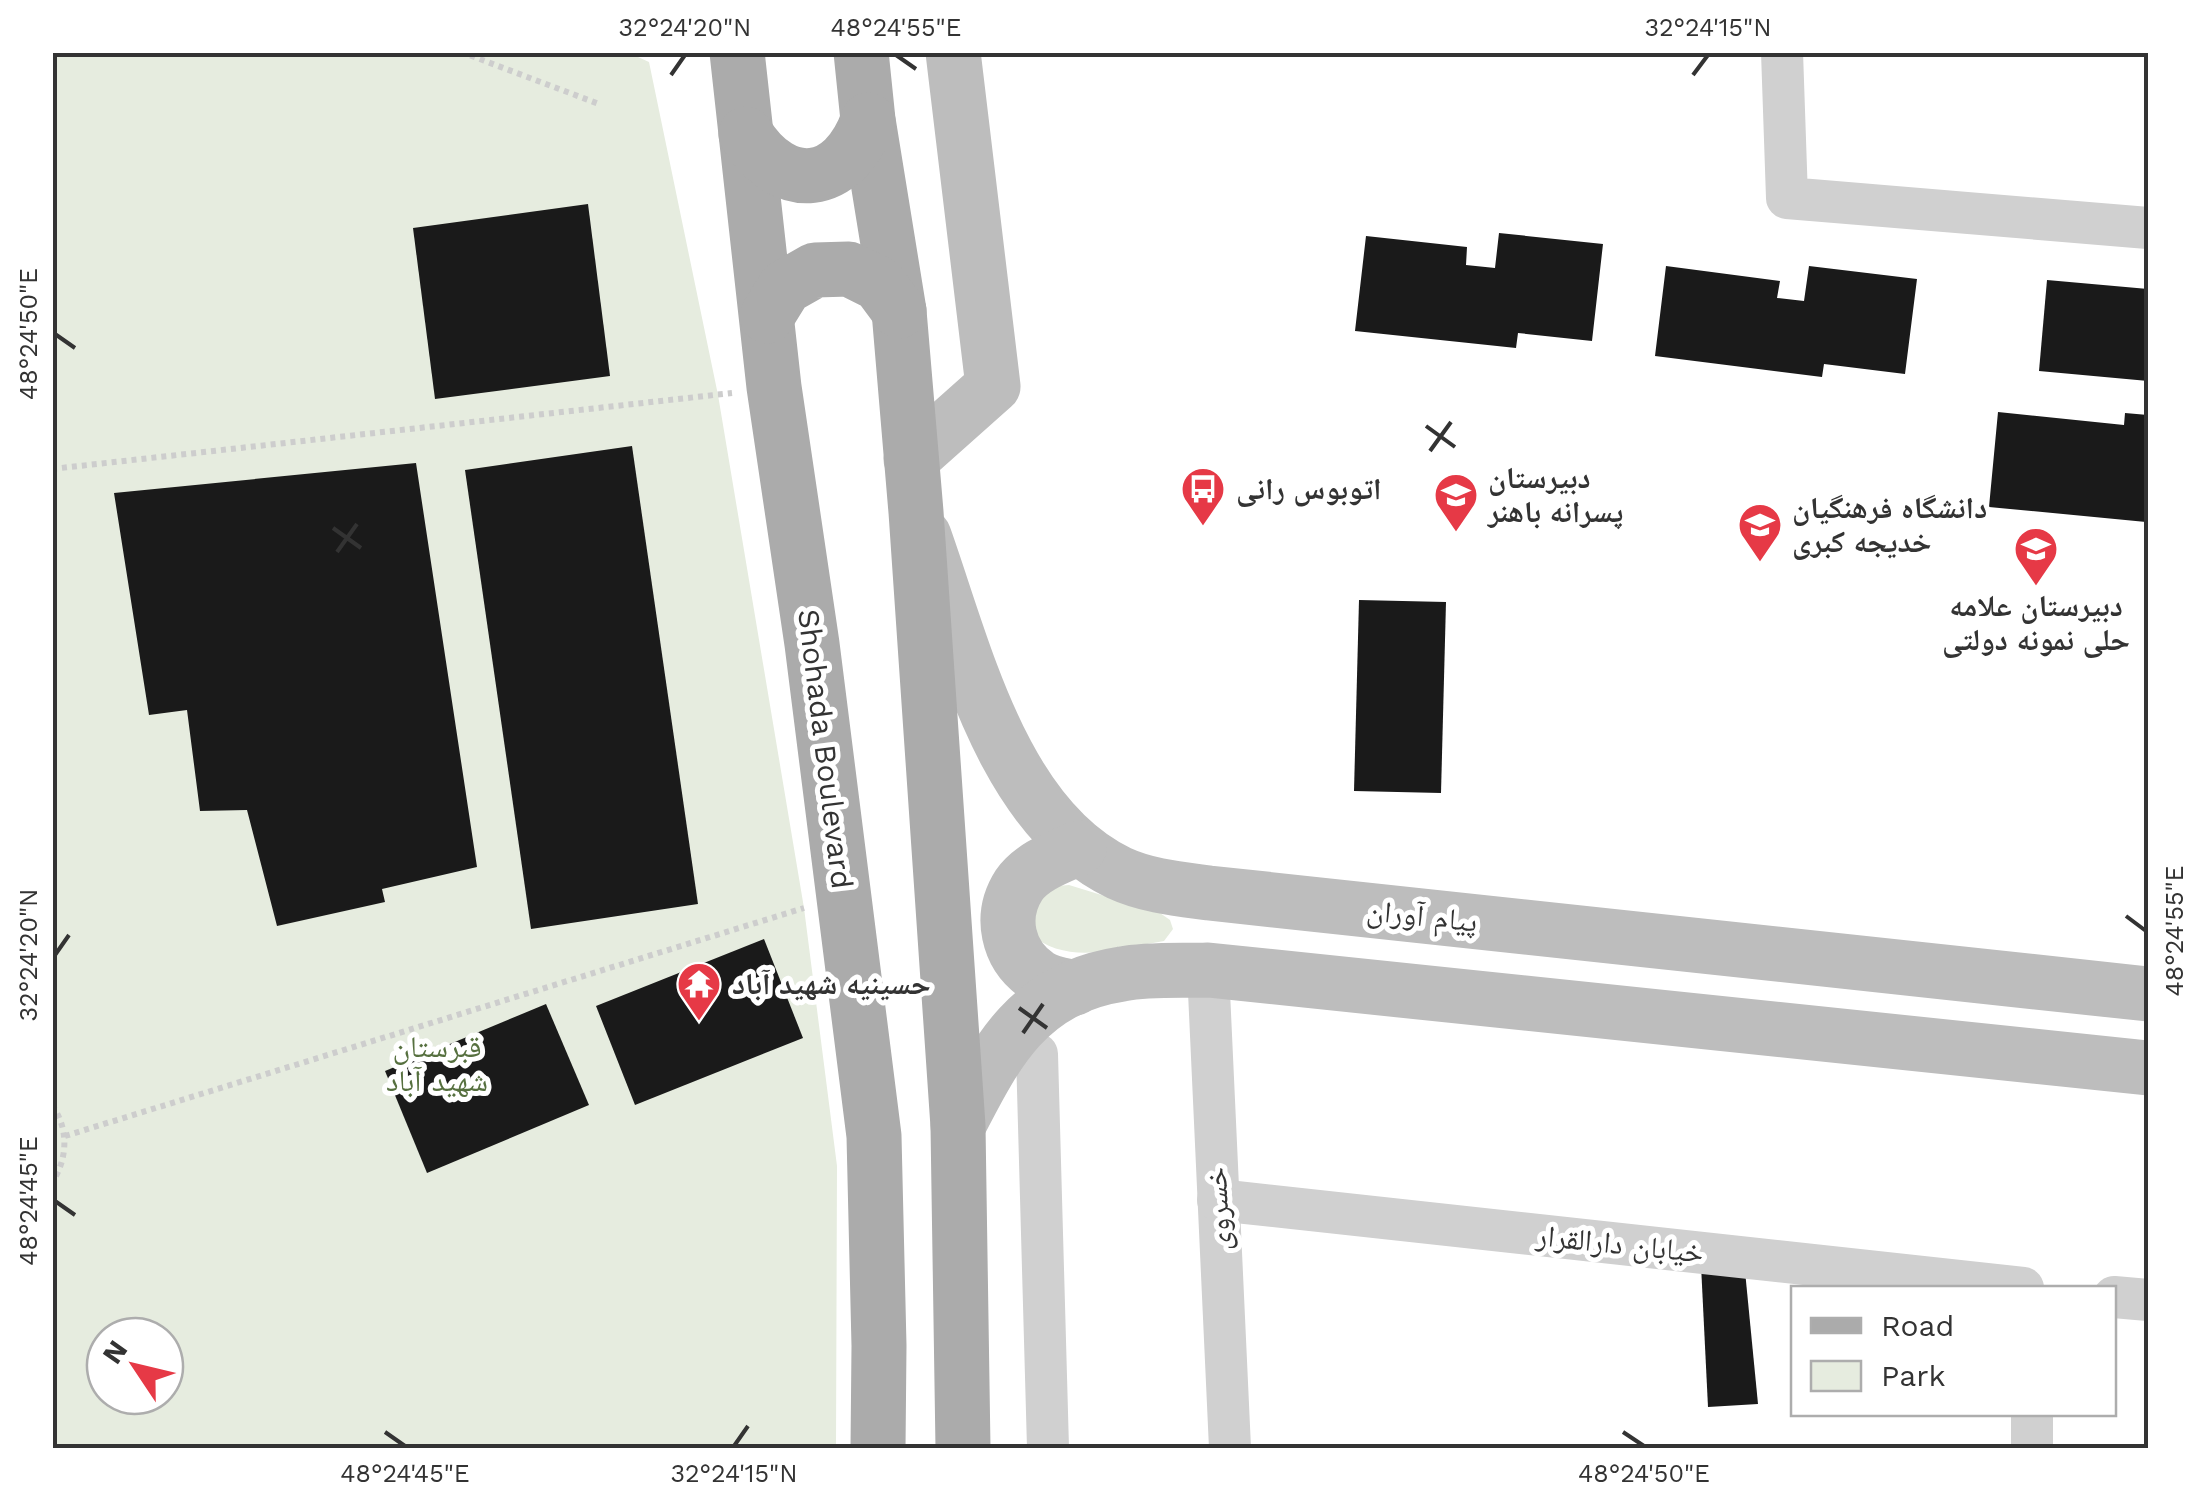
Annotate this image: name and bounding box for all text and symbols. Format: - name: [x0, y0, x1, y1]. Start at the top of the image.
- text: 32°24'20"N: [619, 13, 751, 42]
- text: 48°24'55"E: [830, 13, 962, 42]
- text: 32°24'15"N: [1644, 13, 1772, 42]
- text: 48°24'50"E: [14, 268, 43, 400]
- place label: دبیرستان پسرانه باهنر: [1486, 460, 1623, 530]
- bus stop icon: اتوبوس رانی: [1180, 466, 1226, 527]
- place label: اتوبوس رانی: [1236, 471, 1382, 507]
- school or university icon: دبیرستان پسرانه باهنر: [1433, 472, 1479, 533]
- place label: دانشگاه فرهنگیان خدیجه کبری: [1792, 490, 1987, 560]
- school or university icon: دانشگاه فرهنگیان خدیجه کبری: [1737, 502, 1783, 563]
- school or university icon: دبیرستان علامه حلی نمونه دولتی: [2013, 526, 2059, 587]
- place label: دبیرستان علامه حلی نمونه دولتی: [1942, 588, 2130, 658]
- street label: Shohada Boulevard: [791, 607, 860, 891]
- text: 48°24'55"E: [2160, 865, 2189, 997]
- text: 32°24'20"N: [14, 889, 43, 1021]
- street label: پیام آوران: [1365, 892, 1479, 941]
- temple icon: حسینیه شهید آباد: [676, 961, 722, 1022]
- place label: حسینیه شهید آباد: [732, 966, 931, 1001]
- park label: قبرستان شهید آباد: [386, 1029, 488, 1098]
- text: 48°24'45"E: [14, 1136, 43, 1266]
- street label: خسروی: [1198, 1166, 1238, 1252]
- street label: خیابان دارالقرار: [1533, 1217, 1706, 1271]
- legend: [1791, 1286, 2116, 1416]
- text: Road: [1881, 1308, 1954, 1343]
- north arrow: [85, 1316, 185, 1416]
- text: N: [95, 1334, 134, 1370]
- text: Park: [1881, 1358, 1946, 1393]
- text: 48°24'45"E: [340, 1459, 470, 1488]
- text: 32°24'15"N: [670, 1459, 798, 1488]
- text: 48°24'50"E: [1578, 1459, 1710, 1488]

